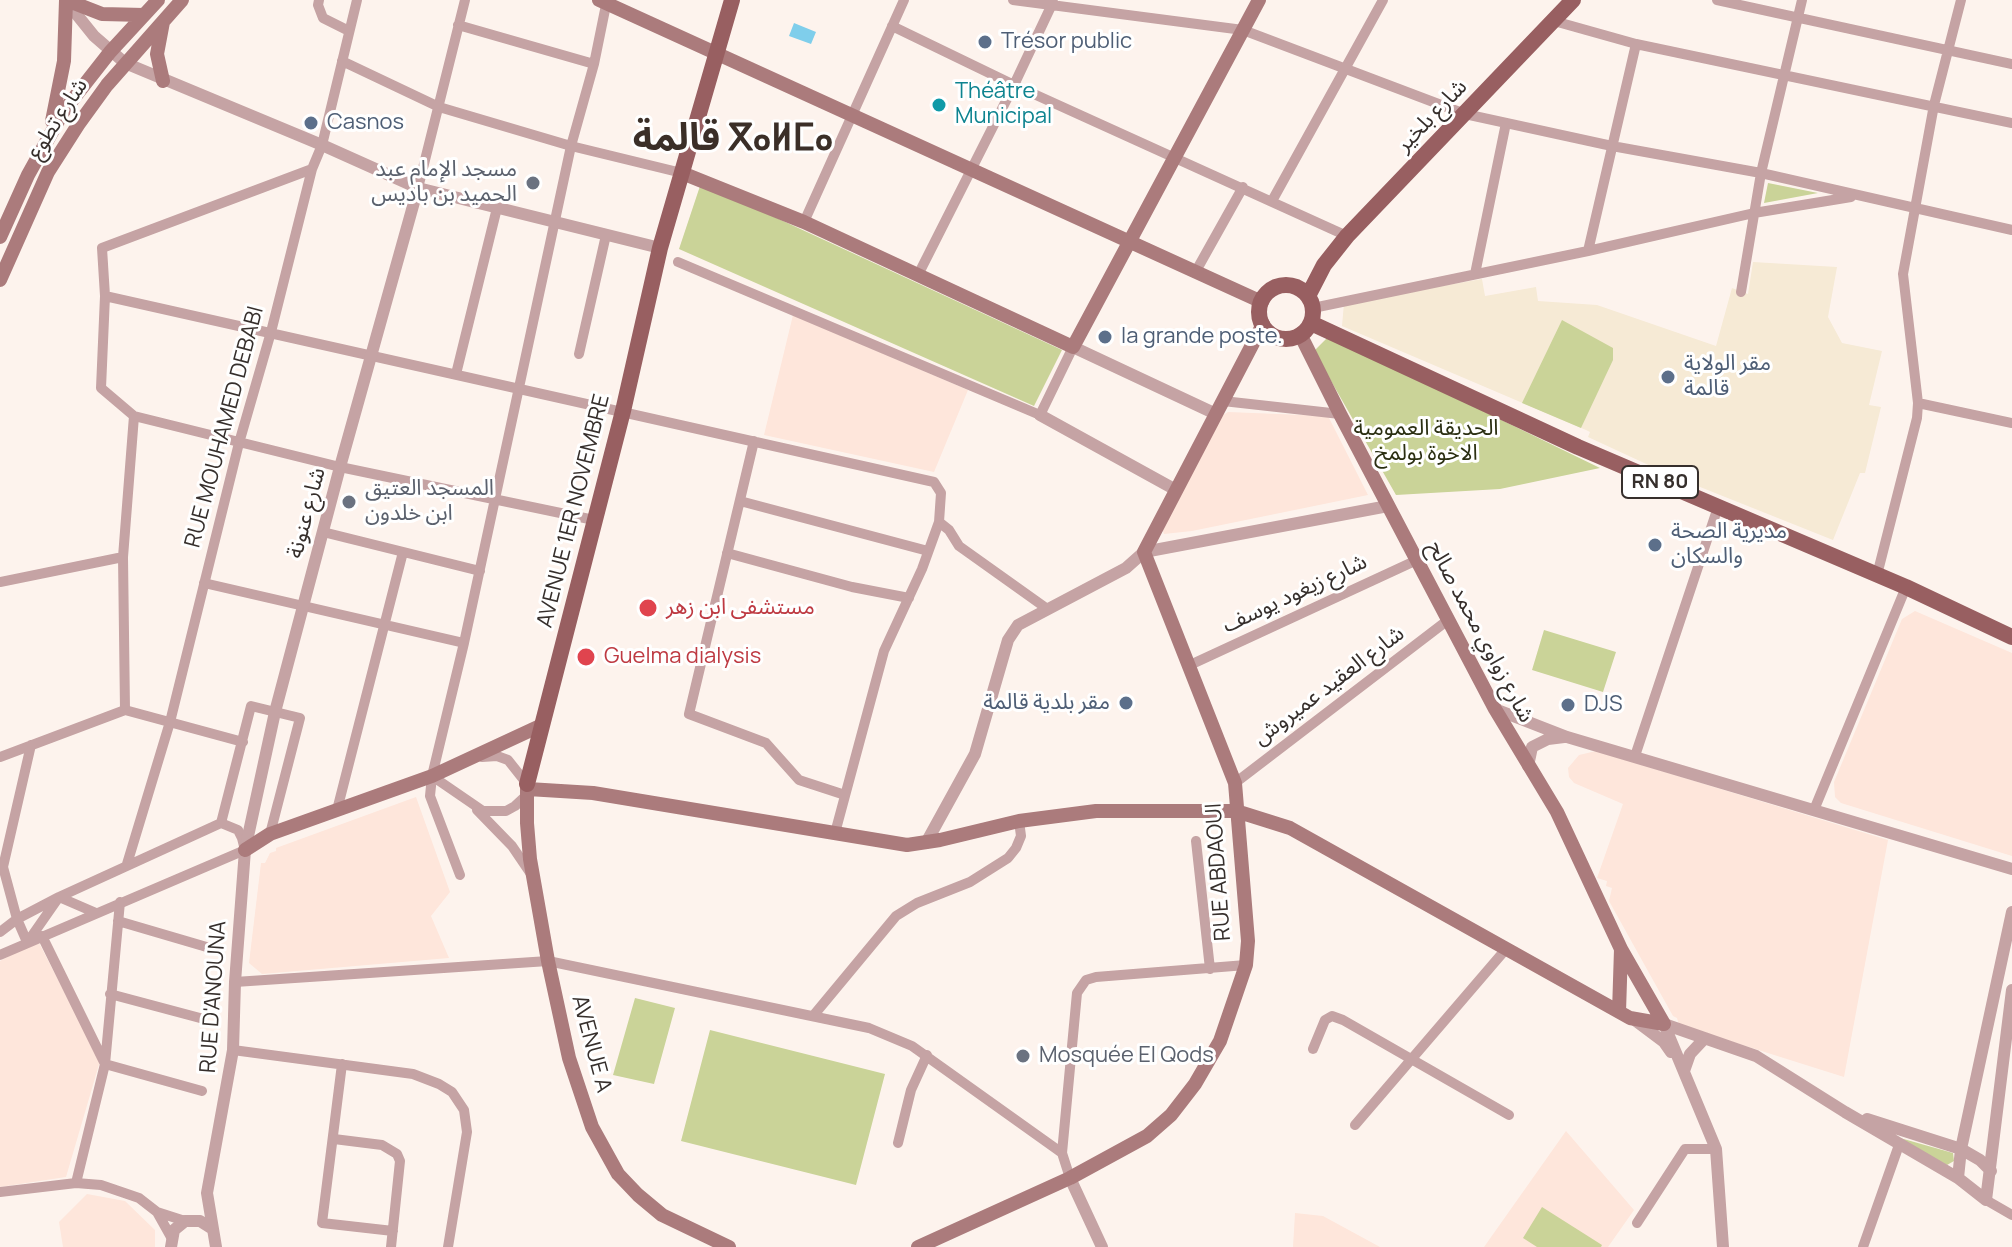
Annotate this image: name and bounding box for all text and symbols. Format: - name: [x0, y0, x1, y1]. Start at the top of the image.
- place label: Trésor public: [1001, 29, 1132, 55]
- marker: Trésor public: [976, 33, 994, 51]
- street label: شارع تطوع: [22, 74, 94, 164]
- street label: شارع بلخير: [1391, 74, 1473, 158]
- place label: Théâtre Municipal: [955, 79, 1052, 130]
- marker: Théâtre Municipal: [930, 96, 948, 114]
- place label: Casnos: [327, 110, 404, 136]
- marker: Casnos: [302, 114, 320, 132]
- district label: قالمة ⴳⴰⵍⵎⴰ: [633, 116, 833, 162]
- place label: مسجد الإمام عبد الحميد بن باديس: [371, 157, 517, 208]
- marker: مسجد الإمام عبد الحميد بن باديس: [524, 174, 542, 192]
- street label: RUE MOUHAMED DEBABI: [180, 303, 270, 551]
- place label: la grande poste.: [1121, 324, 1283, 350]
- marker: la grande poste.: [1096, 328, 1114, 346]
- place label: مقر الولاية قالمة: [1684, 351, 1771, 402]
- marker: مقر الولاية قالمة: [1659, 368, 1677, 386]
- street label: AVENUE 1ER NOVEMBRE: [532, 392, 616, 630]
- park label: الحديقة العمومية الاخوة بولمخ: [1353, 416, 1499, 468]
- street label: شارع عنونة: [282, 465, 332, 561]
- road number: RN 80: [1622, 466, 1698, 498]
- place label: المسجد العتيق ابن خلدون: [365, 476, 494, 528]
- marker: المسجد العتيق ابن خلدون: [340, 493, 358, 511]
- place label: مديرية الصحة والسكان: [1671, 519, 1787, 570]
- marker: مديرية الصحة والسكان: [1646, 536, 1664, 554]
- street label: شارع زواوي محمد صالح: [1421, 537, 1539, 727]
- street label: شارع زيغود يوسف: [1219, 549, 1371, 639]
- place label: مستشفى ابن زهر: [666, 595, 815, 621]
- marker: مستشفى ابن زهر: [637, 597, 659, 619]
- street label: شارع العقيد عميروش: [1248, 621, 1410, 751]
- place label: Guelma dialysis: [604, 644, 761, 670]
- marker: Guelma dialysis: [575, 646, 597, 668]
- place label: مقر بلدية قالمة: [983, 690, 1110, 716]
- place label: DJS: [1584, 692, 1623, 718]
- marker: مقر بلدية قالمة: [1117, 694, 1135, 712]
- marker: DJS: [1559, 696, 1577, 714]
- street label: RUE ABDAOUI: [1201, 802, 1237, 942]
- street label: RUE D'ANOUNA: [196, 920, 232, 1074]
- street label: AVENUE A: [565, 992, 617, 1096]
- place label: Mosquée El Qods: [1039, 1043, 1214, 1069]
- marker: Mosquée El Qods: [1014, 1047, 1032, 1065]

